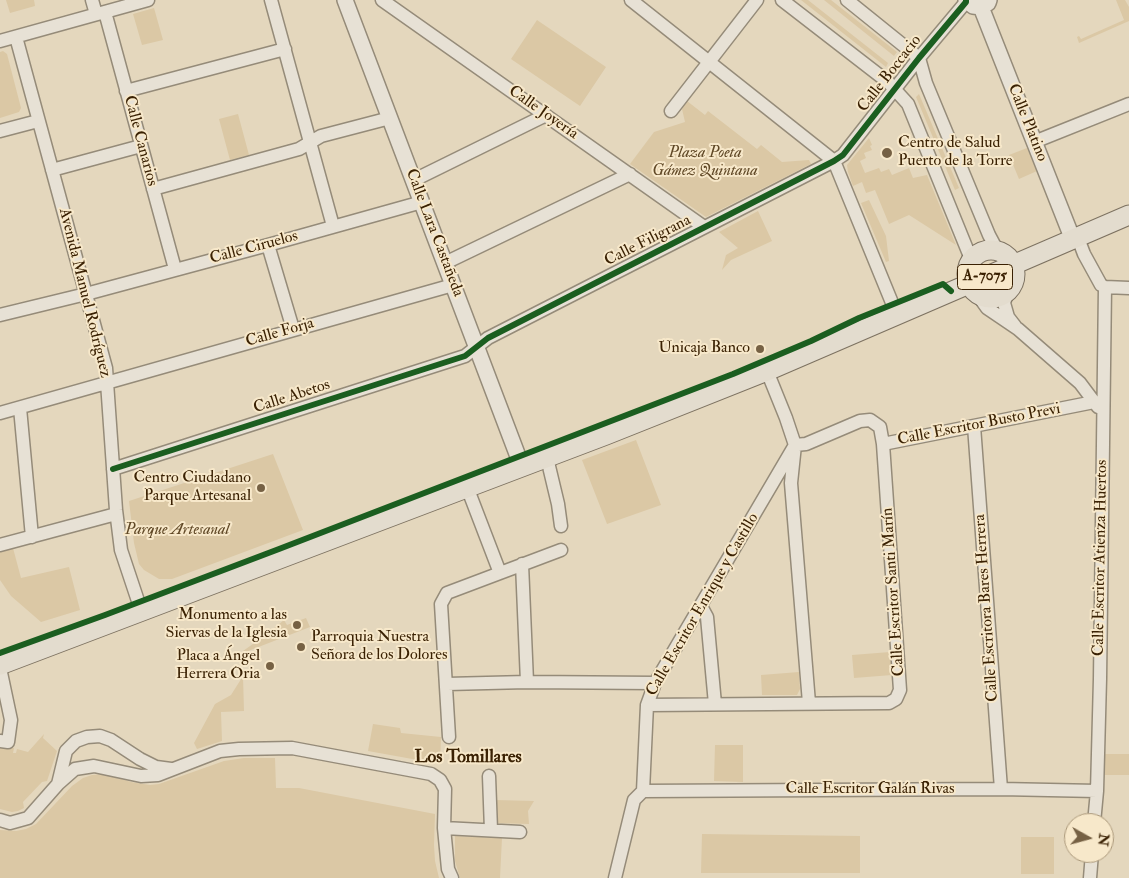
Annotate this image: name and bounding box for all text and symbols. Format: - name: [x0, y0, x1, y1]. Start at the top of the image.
- street label: Calle Boccacio: [854, 32, 926, 116]
- street label: Calle Platino: [1003, 81, 1051, 165]
- street label: Calle Joyería: [504, 82, 582, 144]
- street label: Calle Canarios: [119, 94, 161, 188]
- place label: Centro de Salud Puerto de la Torre: [898, 134, 1013, 172]
- park label: Plaza Poeta Gámez Quintana: [652, 144, 758, 182]
- marker: Centro de Salud Puerto de la Torre: [880, 146, 894, 160]
- street label: Calle Lara Castañeda: [401, 166, 467, 300]
- street label: Avenida Manuel Rodríguez: [54, 206, 114, 380]
- street label: Calle Filigrana: [602, 211, 694, 271]
- street label: Calle Ciruelos: [208, 227, 300, 269]
- road number: A-7075: [958, 264, 1012, 290]
- street label: Calle Forja: [244, 314, 316, 352]
- place label: Unicaja Banco: [658, 339, 750, 359]
- marker: Unicaja Banco: [754, 343, 766, 355]
- street label: Calle Abetos: [251, 376, 333, 418]
- street label: Calle Escritor Busto Previ: [896, 400, 1062, 450]
- street label: Calle Escritor Atienza Huertos: [1090, 460, 1112, 656]
- place label: Centro Ciudadano Parque Artesanal: [133, 469, 251, 507]
- marker: Centro Ciudadano Parque Artesanal: [255, 482, 267, 494]
- street label: Calle Escritor Santi Marín: [879, 507, 909, 677]
- street label: Calle Escritor Enrique y Castillo: [643, 510, 763, 700]
- street label: Calle Escritora Bares Herrera: [971, 514, 1003, 702]
- park label: Parque Artesanal: [125, 521, 229, 541]
- place label: Monumento a las Siervas de la Iglesia: [166, 606, 287, 644]
- marker: Monumento a las Siervas de la Iglesia: [291, 619, 303, 631]
- place label: Parroquia Nuestra Señora de los Dolores: [311, 628, 447, 666]
- marker: Parroquia Nuestra Señora de los Dolores: [295, 641, 307, 653]
- place label: Placa a Ángel Herrera Oria: [176, 647, 260, 685]
- marker: Placa a Ángel Herrera Oria: [264, 660, 276, 672]
- district label: Los Tomillares: [414, 747, 522, 769]
- street label: Calle Escritor Galán Rivas: [785, 780, 955, 800]
- north arrow: [1064, 813, 1114, 863]
- text: N: [1094, 832, 1113, 847]

